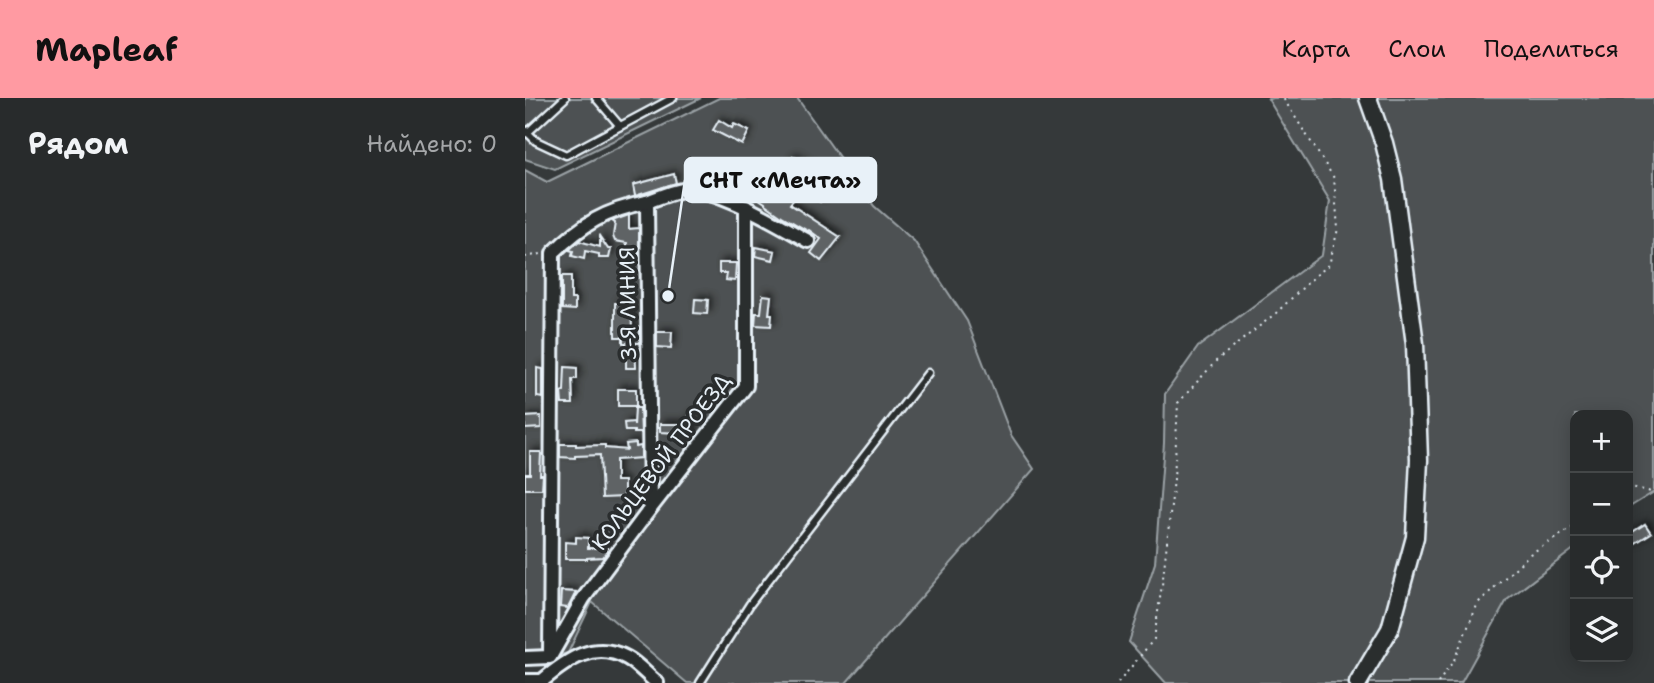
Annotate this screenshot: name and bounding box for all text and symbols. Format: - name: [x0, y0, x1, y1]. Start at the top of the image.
- text: Mapleaf: [35, 27, 178, 72]
- text: Карта: [1282, 33, 1350, 65]
- text: Слои: [1388, 33, 1446, 65]
- text: Поделиться: [1484, 33, 1619, 65]
- text: Рядом: [28, 123, 128, 164]
- text: Найдено: 0: [367, 129, 497, 159]
- callout: СНТ «Мечта»: [685, 158, 876, 202]
- text: СНТ «Мечта»: [699, 165, 861, 195]
- street label: 3-Я ЛИНИЯ: [613, 247, 643, 361]
- street label: КОЛЬЦЕВОЙ ПРОЕЗД: [585, 368, 737, 556]
- map controls: [1570, 410, 1633, 662]
- button: +: [1570, 410, 1633, 473]
- button: −: [1570, 473, 1633, 536]
- button: locate: [1570, 536, 1633, 599]
- button: layers: [1570, 599, 1633, 662]

